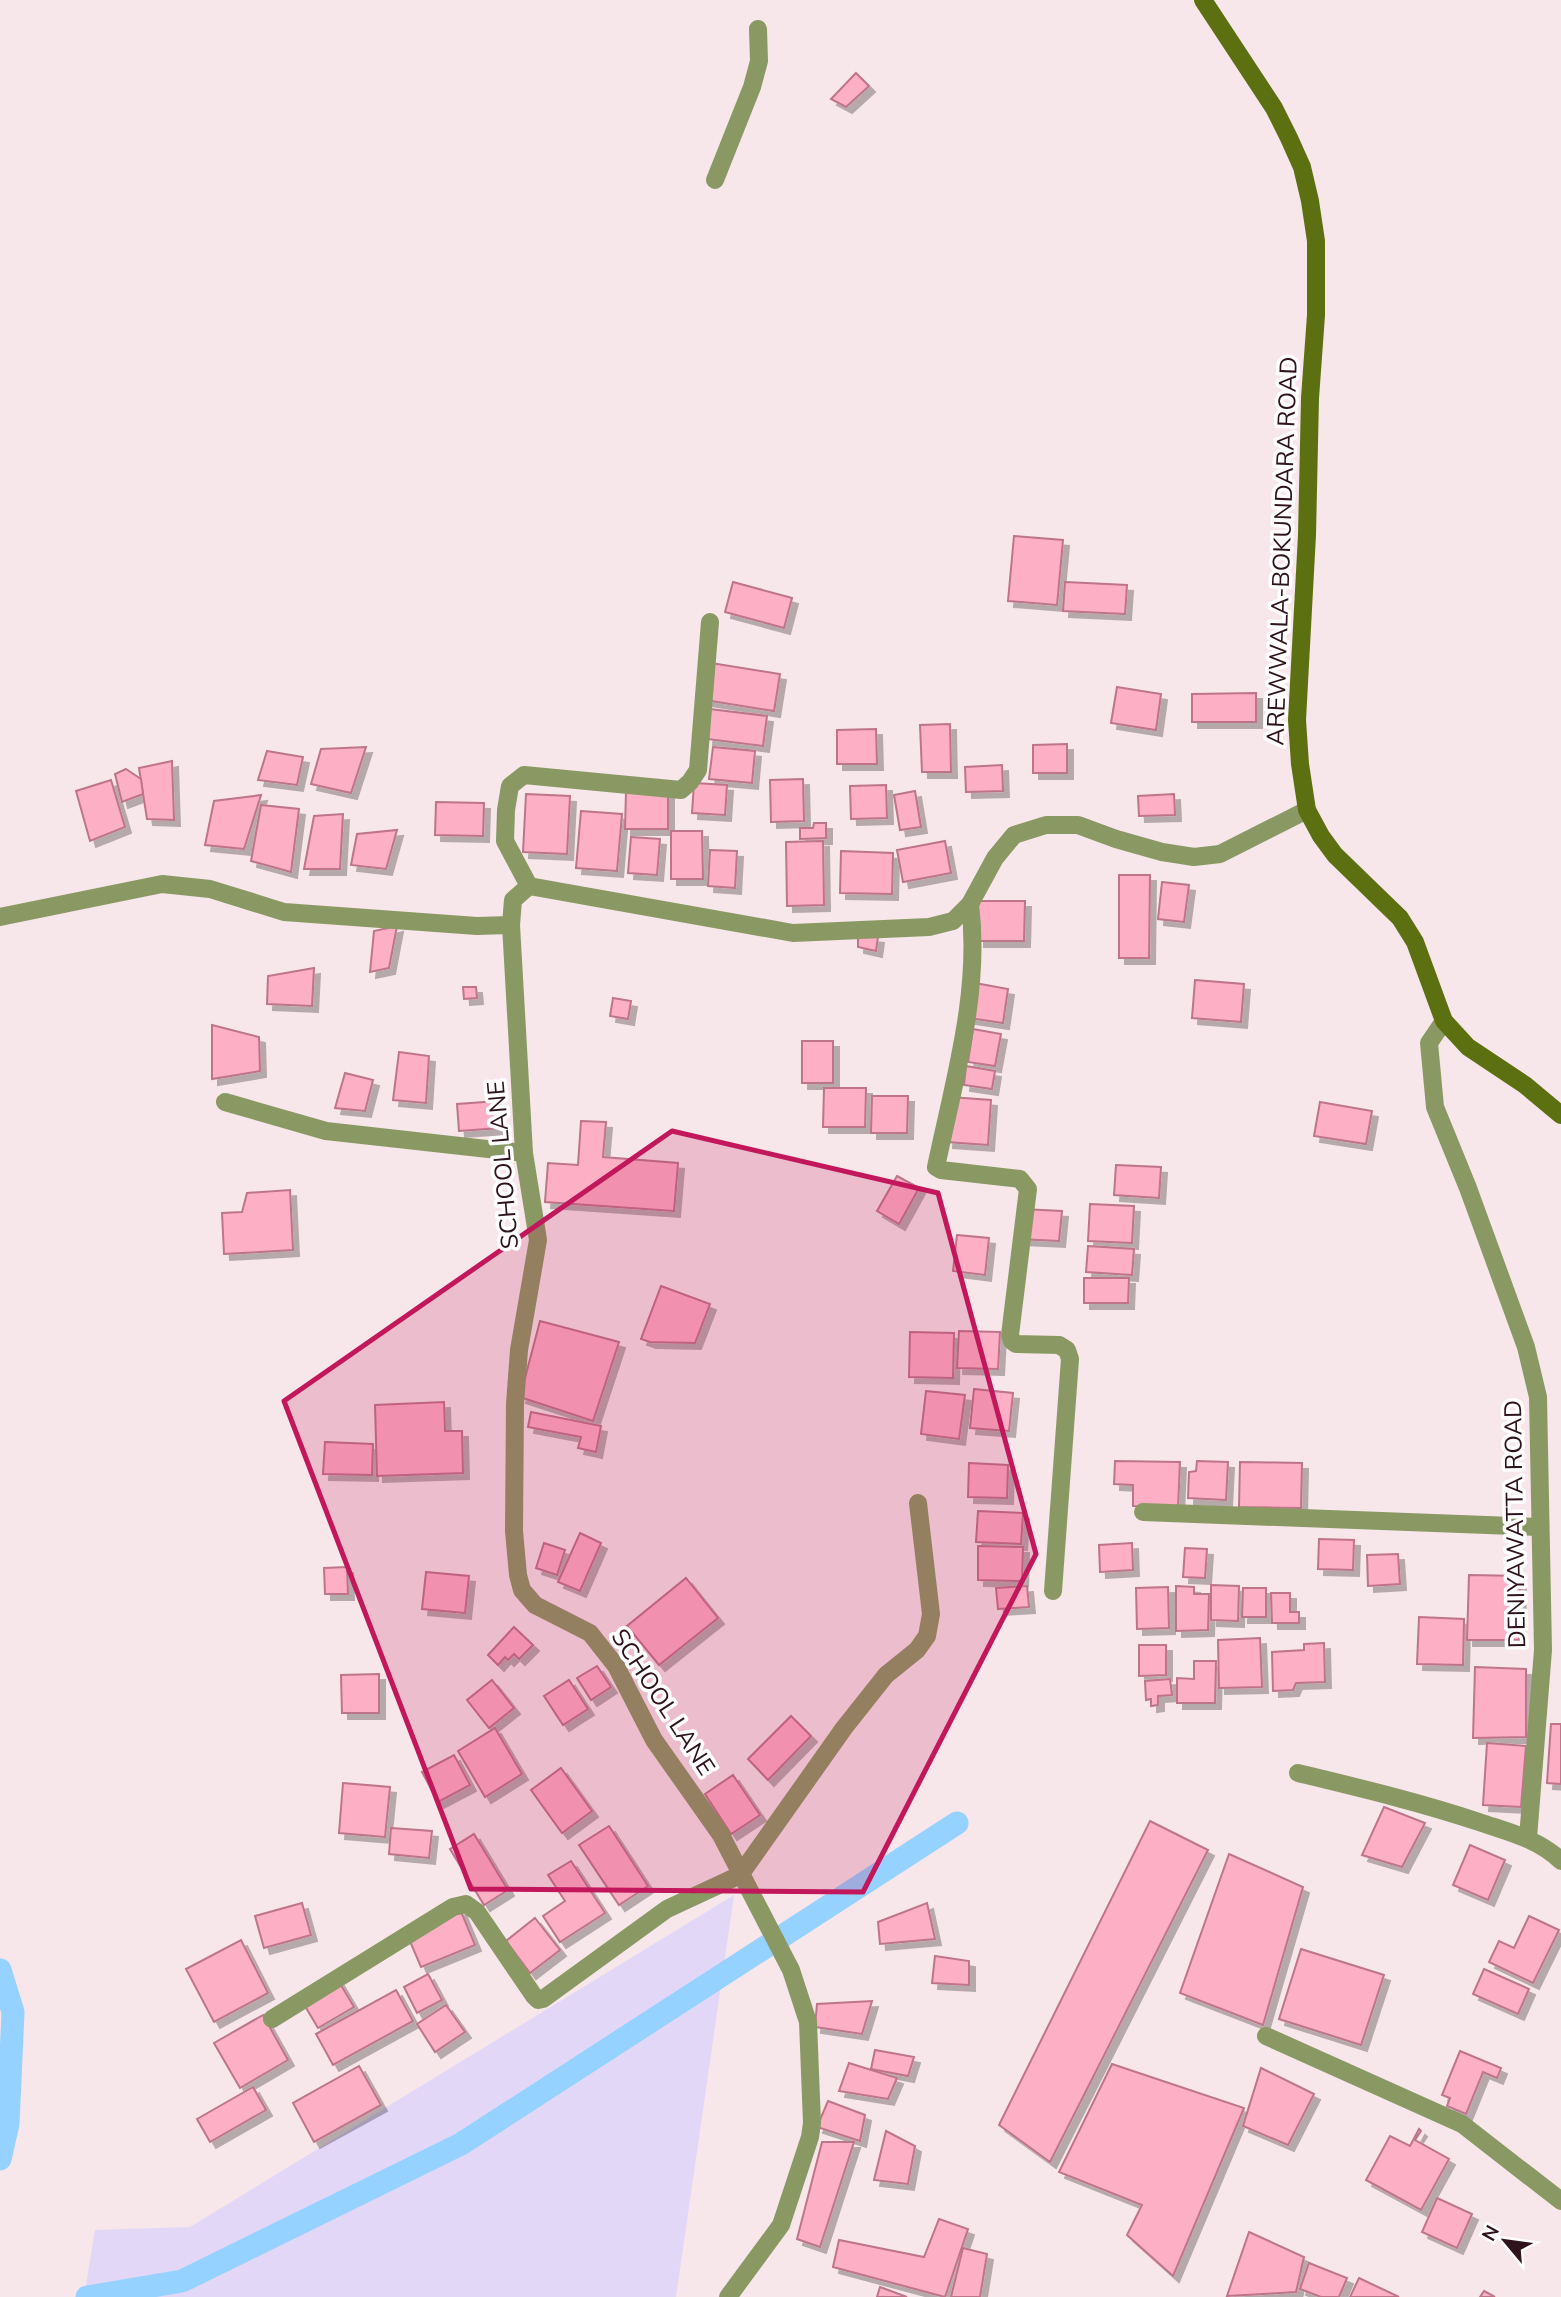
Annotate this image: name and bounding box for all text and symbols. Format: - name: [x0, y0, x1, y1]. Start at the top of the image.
- street label: AREWWALA-BOKUNDARA ROAD: [1259, 356, 1303, 746]
- street label: SCHOOL LANE: [480, 1080, 524, 1250]
- street label: DENIYAWATTA ROAD: [1497, 1400, 1531, 1648]
- street label: SCHOOL LANE: [605, 1623, 722, 1780]
- north arrow: [1470, 2206, 1540, 2276]
- text: N: [1476, 2221, 1504, 2245]

